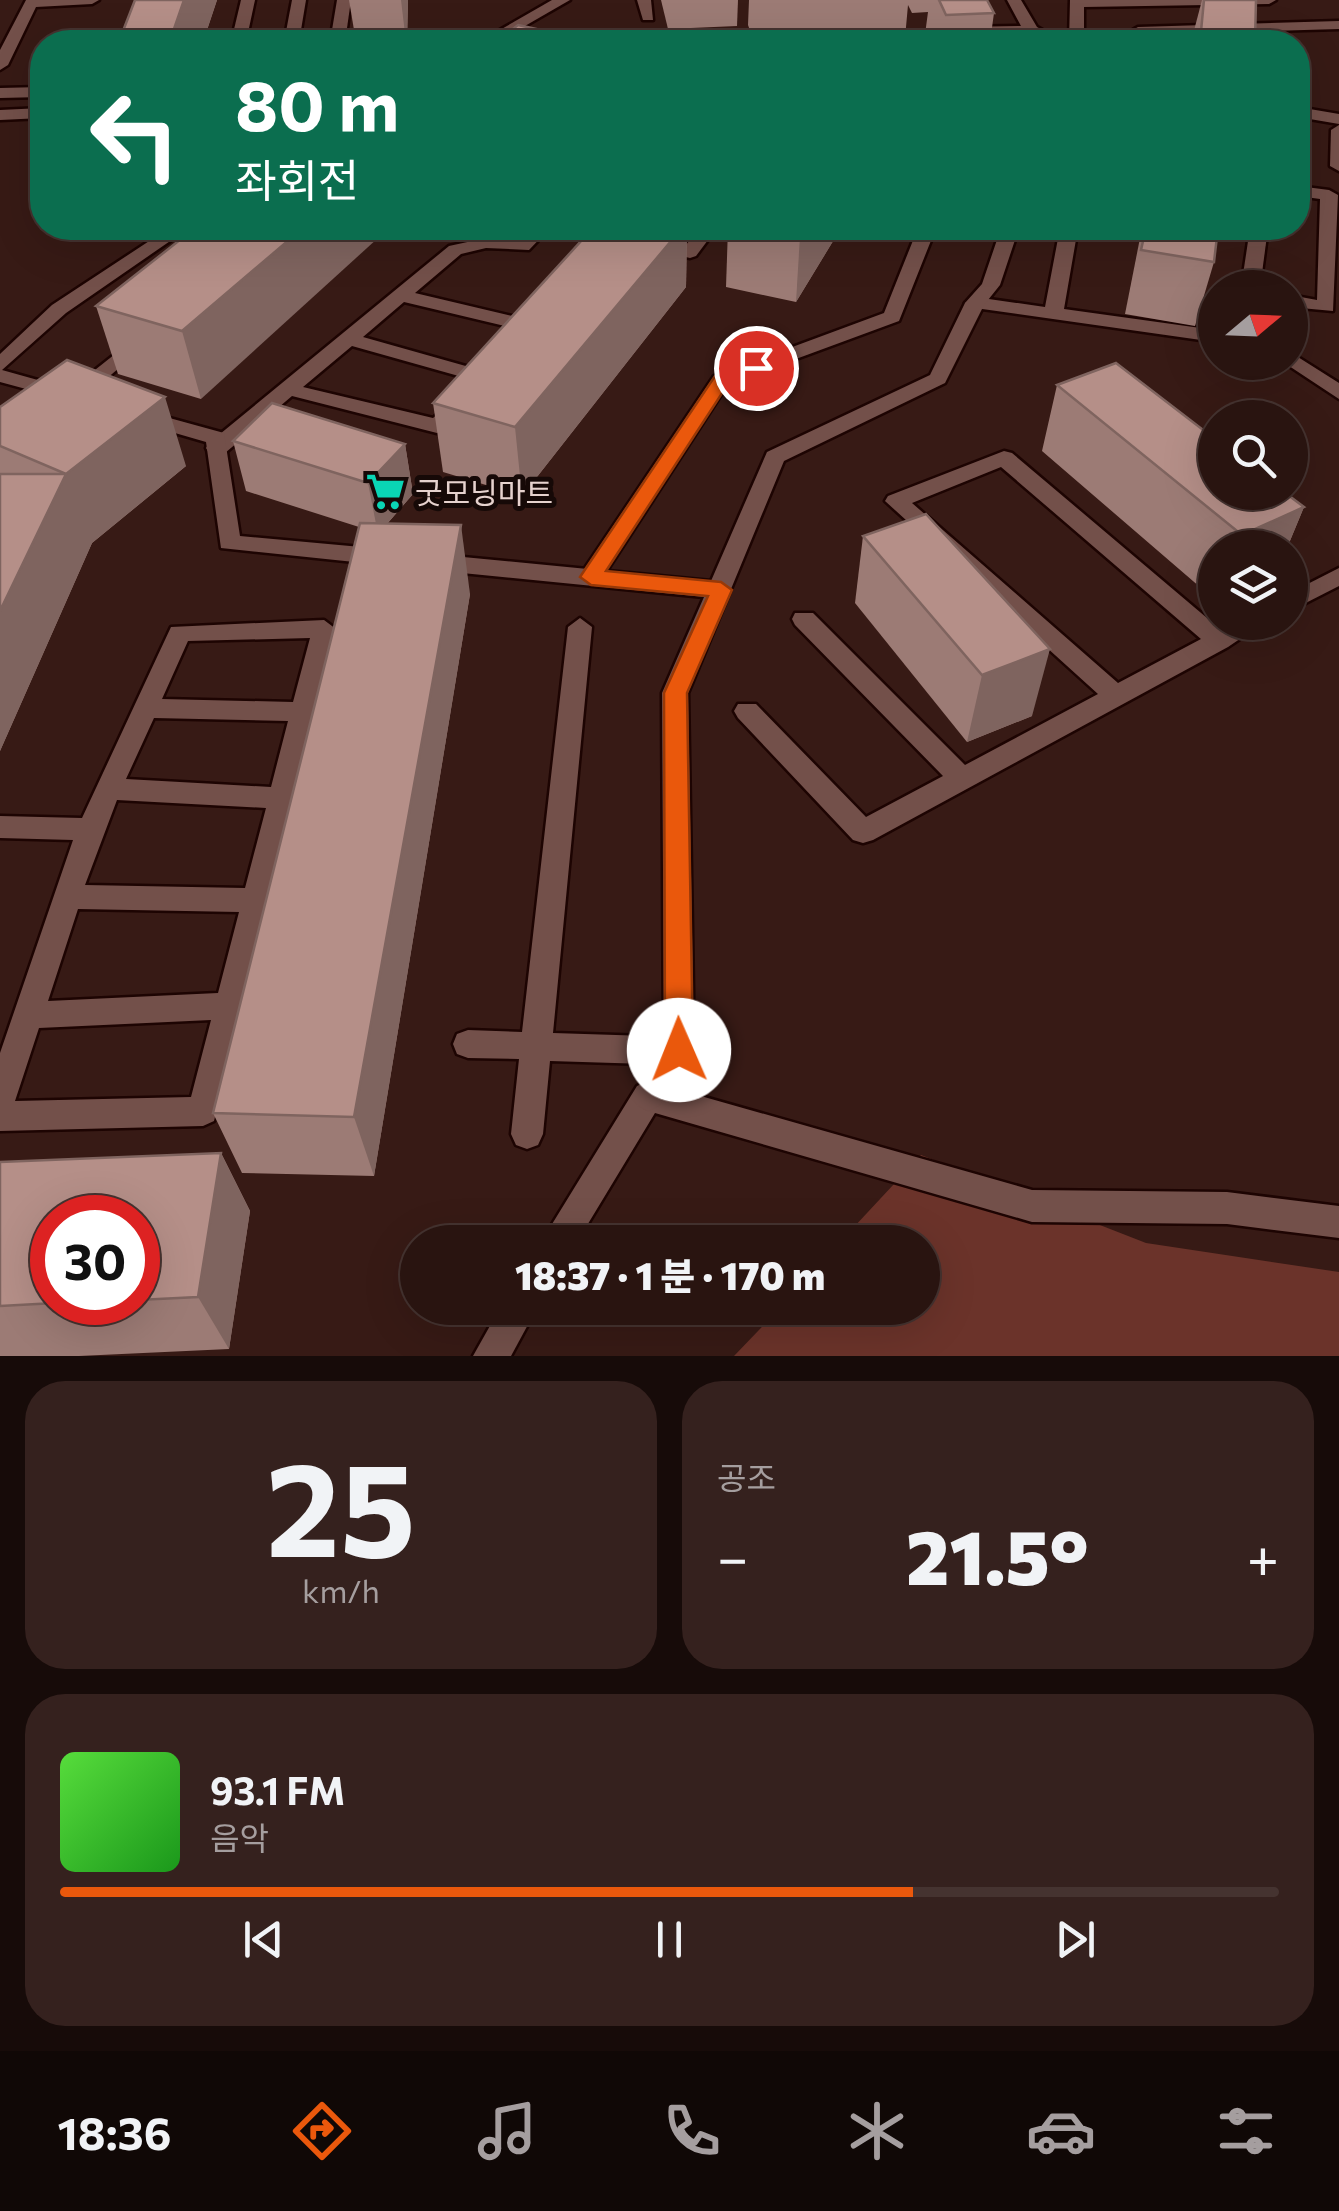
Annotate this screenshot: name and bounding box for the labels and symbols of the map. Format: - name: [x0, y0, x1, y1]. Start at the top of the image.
- north arrow: [1198, 270, 1308, 380]
- pin: [714, 326, 799, 411]
- supermarket icon: 굿모닝마트: [364, 470, 406, 512]
- place label: 굿모닝마트: [415, 473, 553, 510]
- position arrow: [627, 998, 731, 1102]
- speed limit sign: 30: [30, 1195, 160, 1325]

